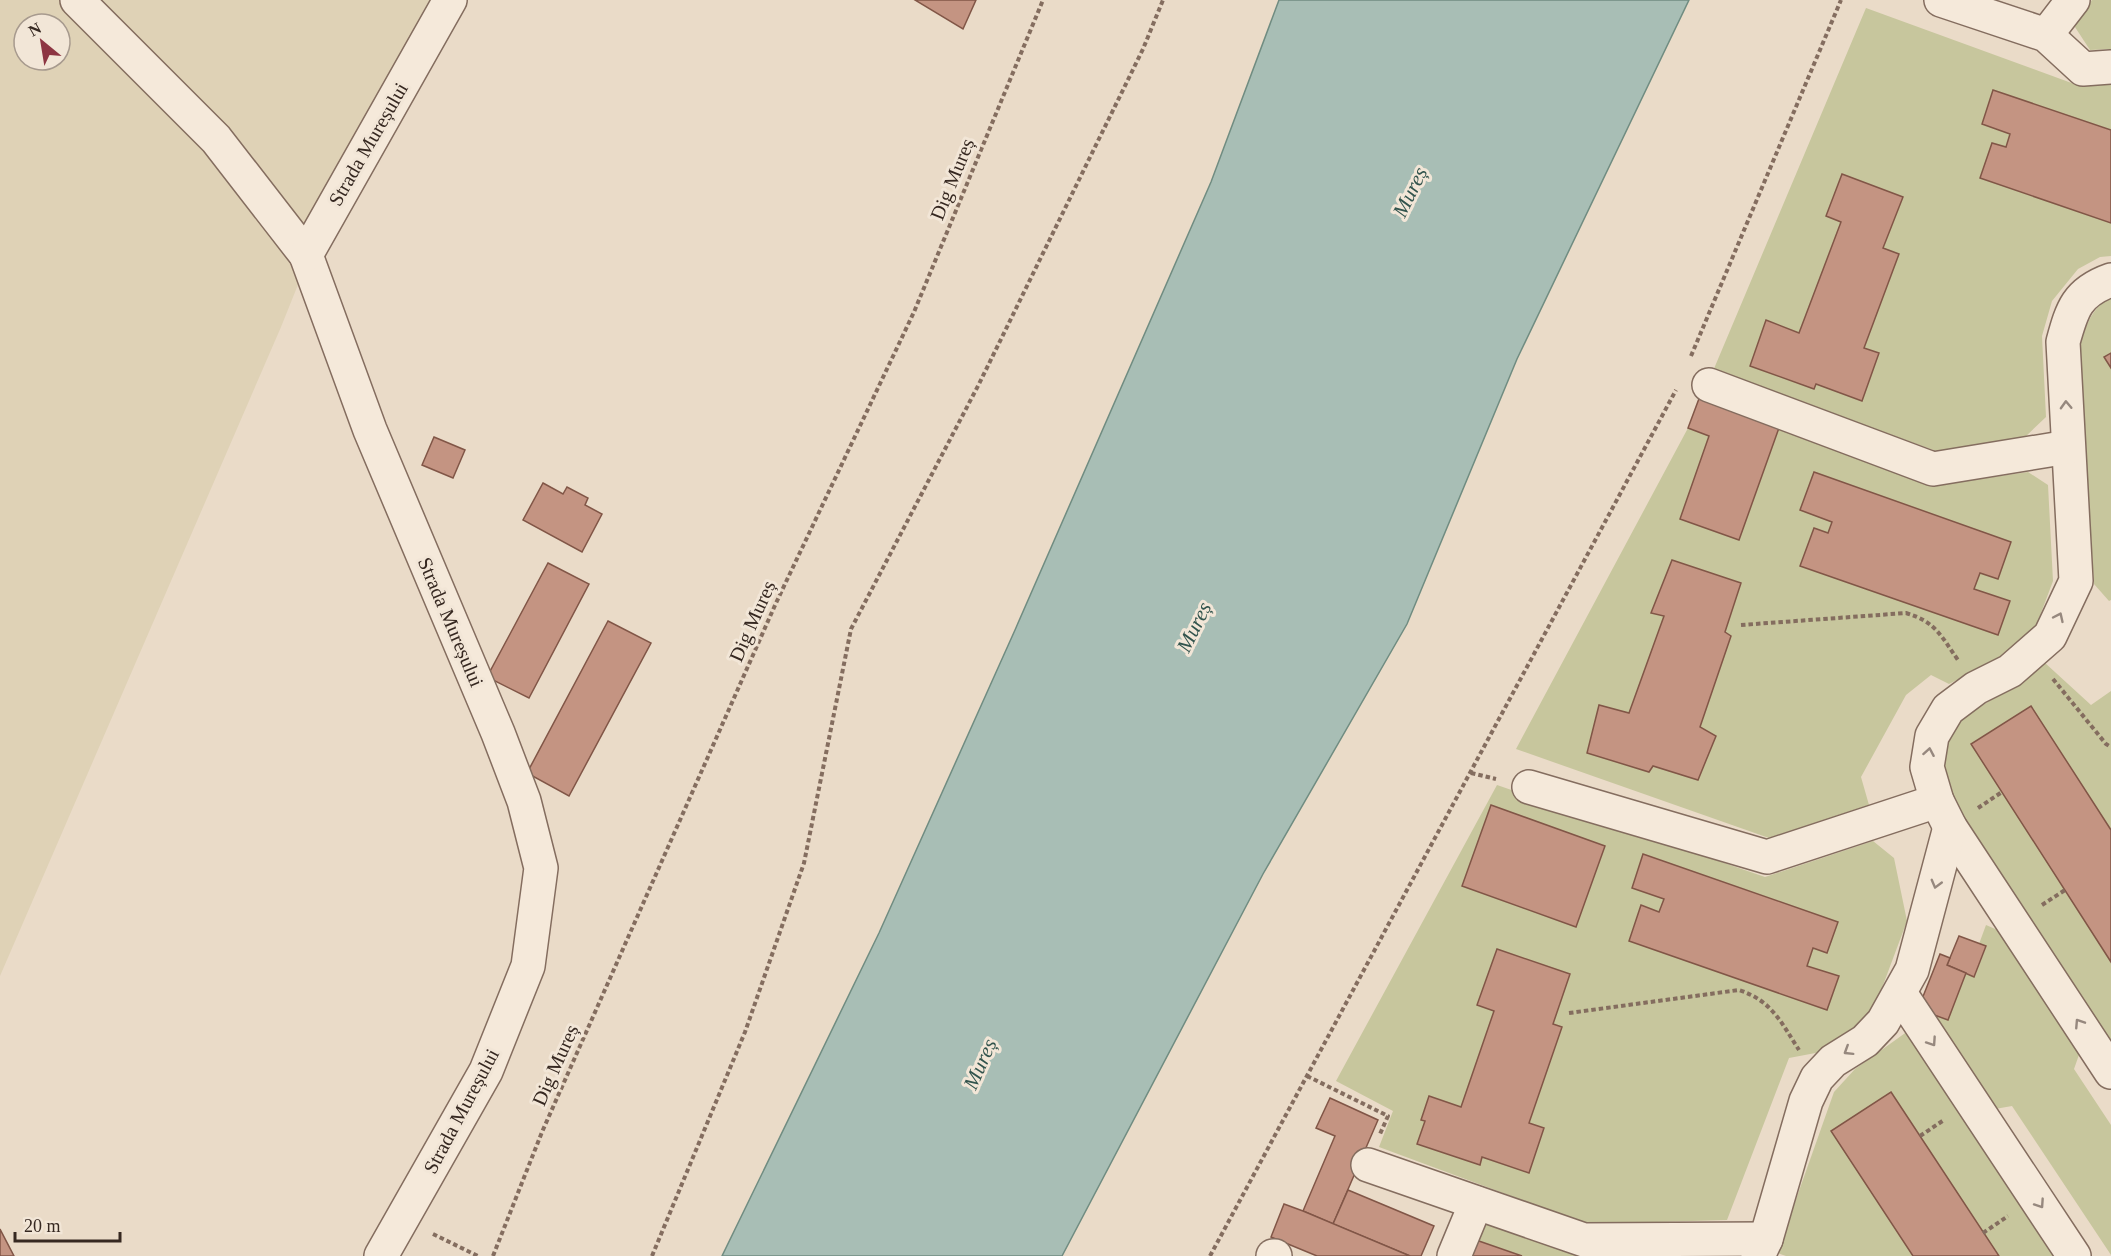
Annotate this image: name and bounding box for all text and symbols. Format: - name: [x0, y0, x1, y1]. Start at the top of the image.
- north arrow: [12, 12, 72, 72]
- text: N: [25, 19, 44, 40]
- street label: Strada Mureșului: [324, 78, 413, 210]
- street label: Dig Mureș: [926, 135, 979, 223]
- water label: Mureș: [1387, 163, 1432, 222]
- one-way arrow: [2059, 401, 2072, 410]
- street label: Strada Mureșului: [413, 554, 488, 691]
- street label: Dig Mureș: [724, 577, 781, 665]
- water label: Mureș: [1171, 598, 1216, 657]
- one-way arrow: [2051, 613, 2063, 624]
- one-way arrow: [1922, 748, 1935, 758]
- one-way arrow: [1930, 878, 1943, 888]
- one-way arrow: [2075, 1019, 2086, 1030]
- street label: Dig Mureș: [527, 1021, 584, 1109]
- water label: Mureș: [958, 1035, 1002, 1094]
- one-way arrow: [1925, 1036, 1937, 1046]
- street label: Strada Mureșului: [419, 1044, 504, 1178]
- one-way arrow: [1844, 1044, 1854, 1056]
- one-way arrow: [2033, 1198, 2044, 1209]
- scale bar: [15, 1205, 120, 1243]
- text: 20 m: [24, 1216, 61, 1236]

